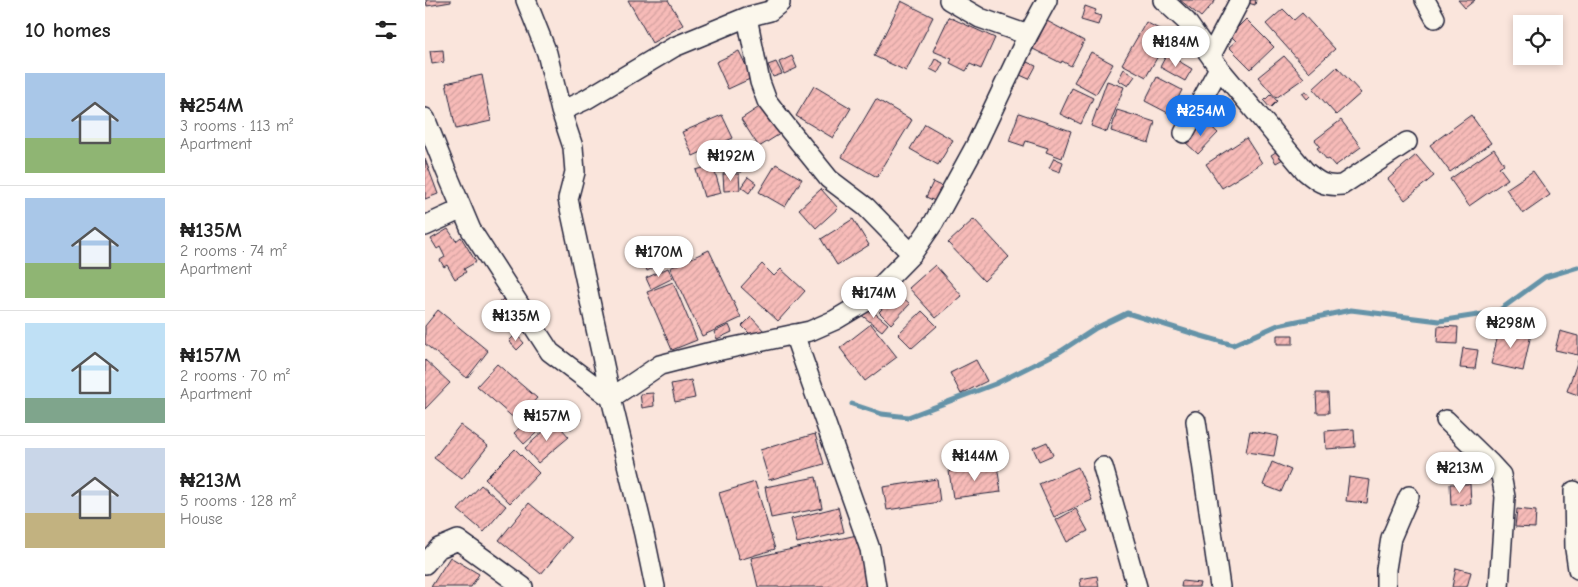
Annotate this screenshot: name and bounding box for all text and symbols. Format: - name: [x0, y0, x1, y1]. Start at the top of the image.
- map controls: [1513, 15, 1563, 65]
- button: locate: [1513, 15, 1563, 65]
- icon: filters: [372, 16, 400, 44]
- text: 10 homes: [25, 18, 111, 42]
- pin: ₦184M: [1141, 26, 1211, 68]
- text: ₦184M: [1153, 33, 1199, 51]
- icon: home: [65, 93, 125, 153]
- text: ₦254M: [180, 93, 244, 117]
- pin: ₦254M: [1166, 94, 1236, 137]
- text: ₦254M: [1177, 102, 1225, 120]
- text: 3 rooms · 113 m²: [180, 117, 293, 135]
- text: Apartment: [180, 135, 252, 153]
- pin: ₦192M: [696, 140, 766, 182]
- text: ₦192M: [707, 147, 755, 165]
- icon: home: [65, 218, 125, 278]
- text: ₦135M: [180, 218, 242, 242]
- pin: ₦170M: [624, 236, 694, 278]
- text: 2 rooms · 74 m²: [180, 242, 287, 260]
- text: ₦170M: [635, 243, 683, 261]
- text: Apartment: [180, 260, 252, 278]
- pin: ₦174M: [839, 276, 909, 319]
- text: ₦174M: [852, 284, 896, 302]
- pin: ₦135M: [481, 300, 551, 342]
- pin: ₦298M: [1476, 306, 1546, 349]
- text: ₦135M: [492, 307, 540, 325]
- text: ₦298M: [1487, 314, 1535, 332]
- icon: home: [65, 343, 125, 403]
- text: ₦157M: [180, 343, 241, 367]
- text: 2 rooms · 70 m²: [180, 367, 290, 385]
- text: Apartment: [180, 385, 252, 403]
- pin: ₦157M: [512, 400, 582, 442]
- text: ₦157M: [524, 407, 570, 425]
- pin: ₦144M: [940, 440, 1010, 482]
- text: ₦144M: [952, 447, 998, 465]
- pin: ₦213M: [1425, 452, 1495, 494]
- text: ₦213M: [1437, 459, 1483, 477]
- icon: home: [65, 468, 125, 528]
- text: ₦213M: [180, 468, 241, 492]
- text: 5 rooms · 128 m²: [180, 492, 296, 510]
- text: House: [180, 510, 223, 528]

